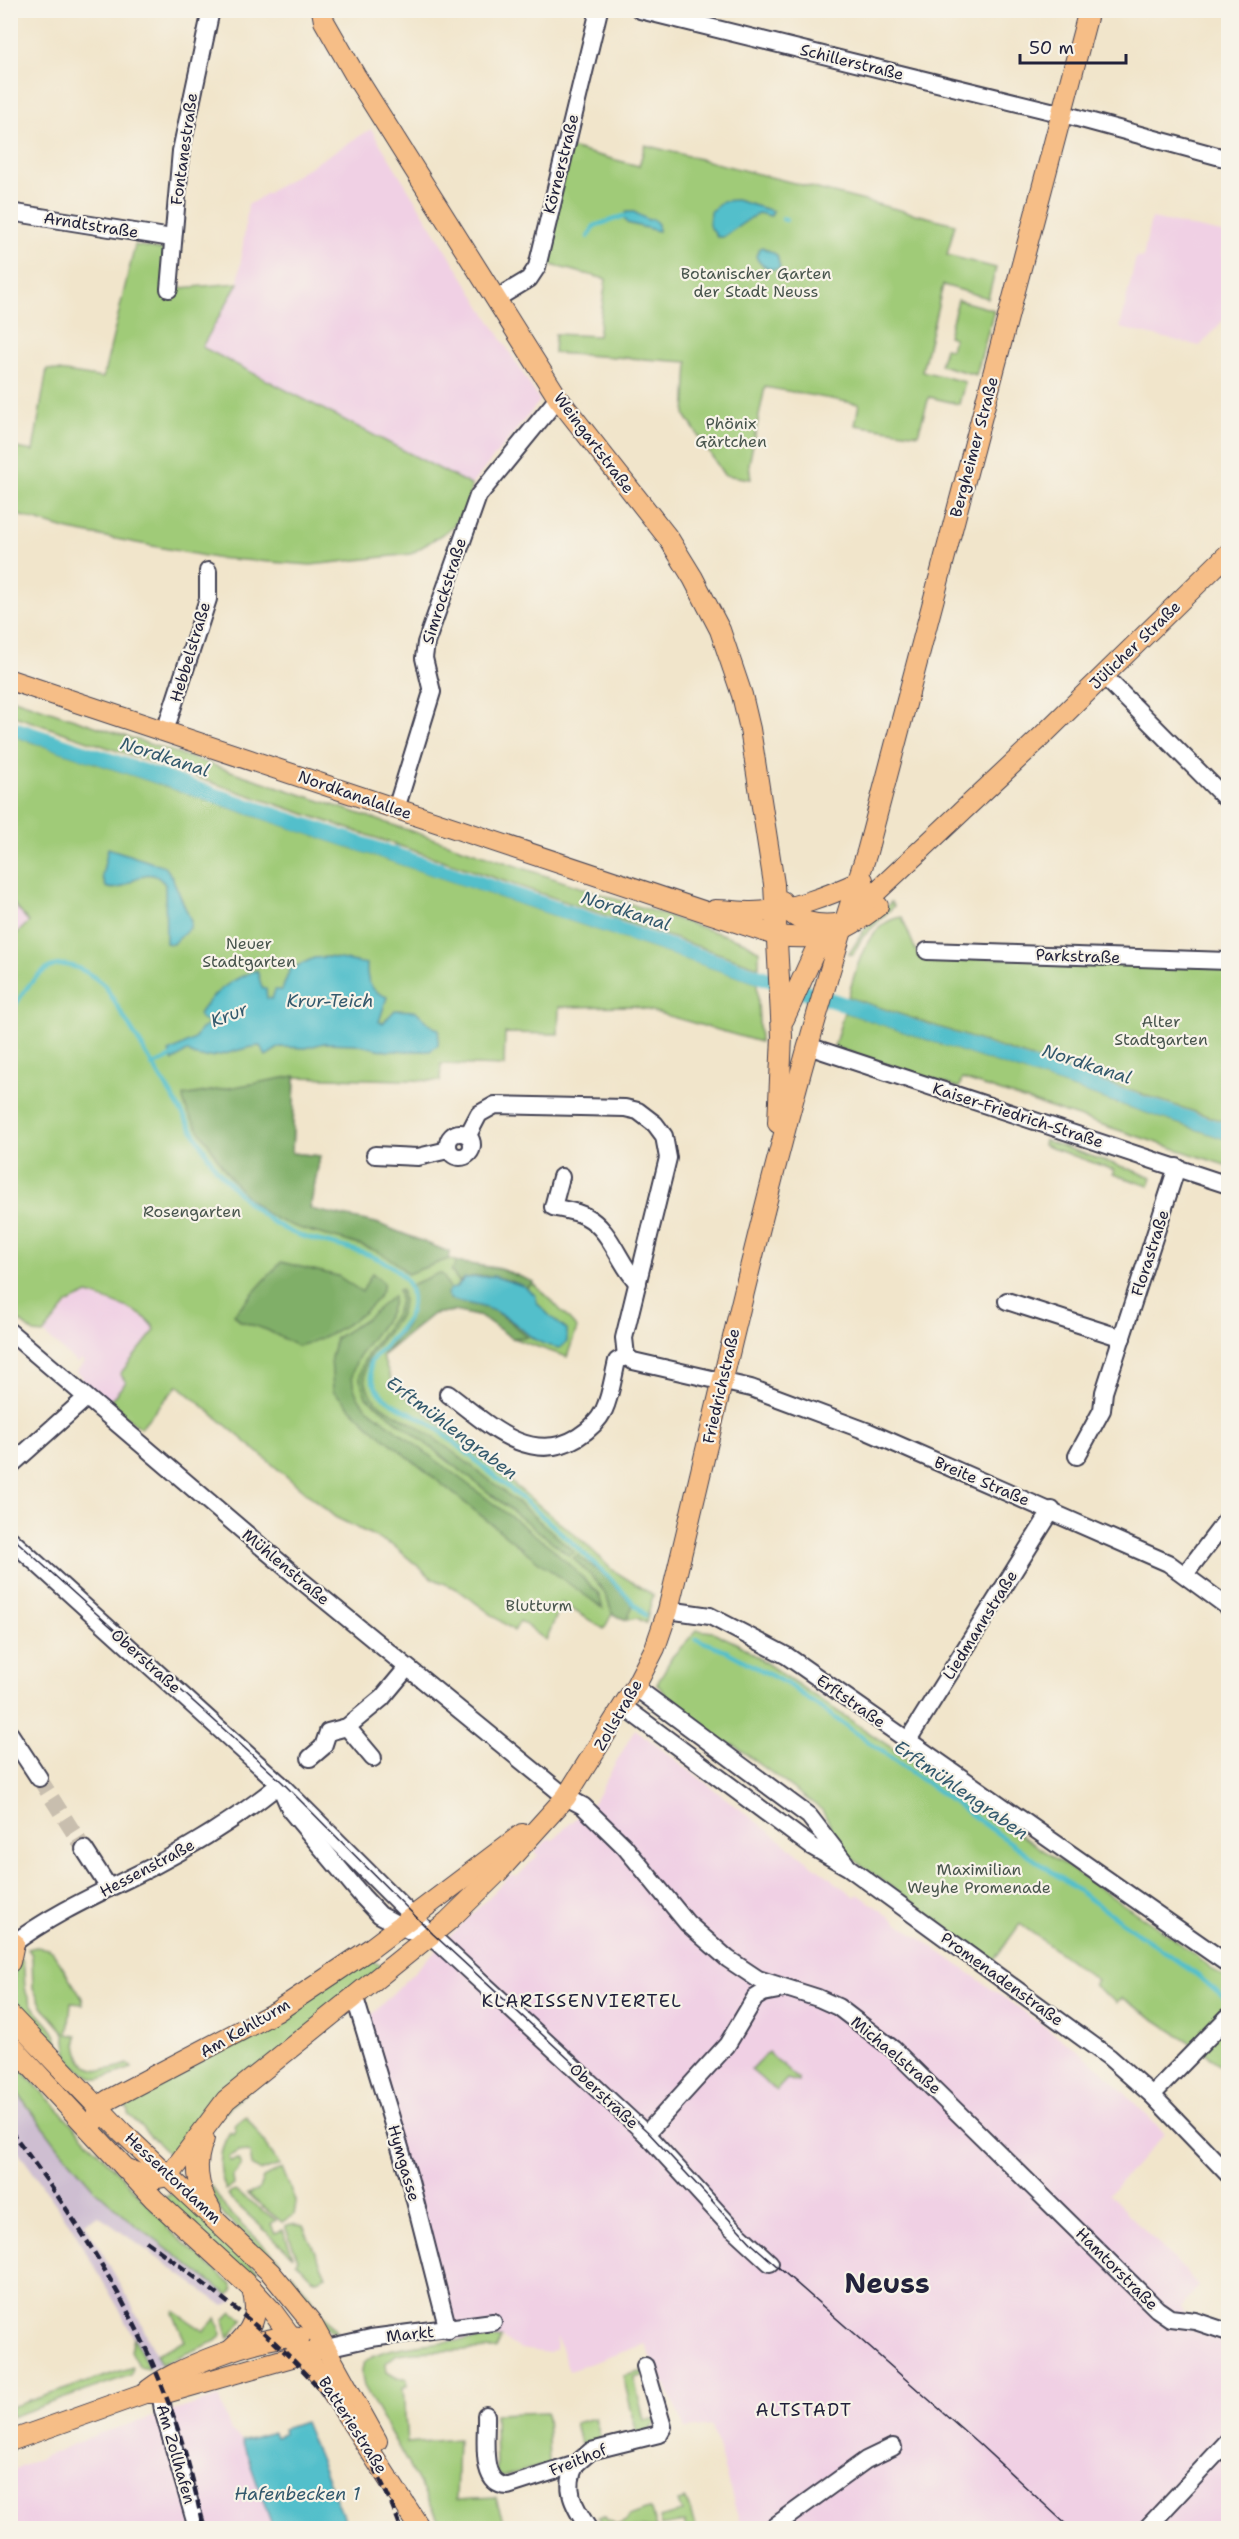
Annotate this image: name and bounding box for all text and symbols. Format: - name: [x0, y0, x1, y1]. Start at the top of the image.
- scale bar: [1020, 27, 1126, 65]
- text: 50 m: [1029, 36, 1074, 60]
- street label: Schillerstraße: [798, 39, 906, 85]
- street label: Fontanestraße: [166, 92, 202, 206]
- street label: Körnerstraße: [538, 112, 584, 216]
- street label: Arndtstraße: [42, 207, 140, 243]
- park label: Botanischer Garten der Stadt Neuss: [681, 263, 831, 302]
- street label: Bergheimer Straße: [945, 374, 1003, 520]
- street label: Weingartstraße: [549, 388, 639, 498]
- park label: Phönix Gärtchen: [695, 413, 767, 452]
- street label: Simrockstraße: [417, 535, 471, 647]
- street label: Jülicher Straße: [1085, 596, 1185, 694]
- street label: Hebbelstraße: [165, 600, 215, 704]
- water label: Nordkanal: [117, 731, 213, 783]
- street label: Nordkanalallee: [295, 766, 415, 824]
- water label: Nordkanal: [578, 885, 674, 937]
- park label: Neuer Stadtgarten: [202, 933, 296, 972]
- street label: Parkstraße: [1035, 944, 1121, 968]
- water label: Krur-Teich: [287, 989, 373, 1013]
- water label: Krur: [207, 997, 252, 1033]
- park label: Alter Stadtgarten: [1114, 1011, 1208, 1050]
- water label: Nordkanal: [1039, 1038, 1135, 1090]
- street label: Kaiser-Friedrich-Straße: [930, 1077, 1106, 1153]
- park label: Rosengarten: [143, 1201, 241, 1222]
- street label: Florastraße: [1126, 1207, 1174, 1299]
- street label: Friedrichstraße: [698, 1326, 744, 1446]
- water label: Erftmühlengraben: [381, 1371, 523, 1485]
- street label: Breite Straße: [931, 1451, 1033, 1511]
- street label: Mühlenstraße: [238, 1524, 334, 1610]
- street label: Liedmannstraße: [938, 1566, 1022, 1684]
- park label: Blutturm: [506, 1595, 573, 1616]
- street label: Oberstraße: [107, 1624, 185, 1698]
- street label: Erftstraße: [812, 1670, 890, 1732]
- street label: Zollstraße: [589, 1676, 647, 1754]
- water label: Erftmühlengraben: [889, 1735, 1033, 1845]
- street label: Hessenstraße: [96, 1834, 198, 1902]
- park label: Maximilian Weyhe Promenade: [907, 1859, 1051, 1898]
- street label: Promenadenstraße: [937, 1927, 1067, 2031]
- district label: KLARISSENVIERTEL: [482, 1989, 682, 2013]
- street label: Am Kehlturm: [196, 1994, 294, 2062]
- street label: Michaelstraße: [847, 2011, 945, 2099]
- street label: Oberstraße: [565, 2059, 643, 2133]
- street label: Hymgasse: [383, 2122, 425, 2204]
- street label: Hessentordamm: [120, 2128, 226, 2228]
- street label: Hamtorstraße: [1071, 2223, 1163, 2315]
- district label: Neuss: [844, 2264, 930, 2302]
- street label: Markt: [385, 2321, 435, 2347]
- street label: Batteriestraße: [314, 2373, 392, 2477]
- district label: ALTSTADT: [755, 2398, 853, 2422]
- street label: Am Zollhafen: [152, 2402, 200, 2506]
- street label: Freithof: [546, 2439, 611, 2481]
- water label: Hafenbecken 1: [234, 2482, 361, 2506]

